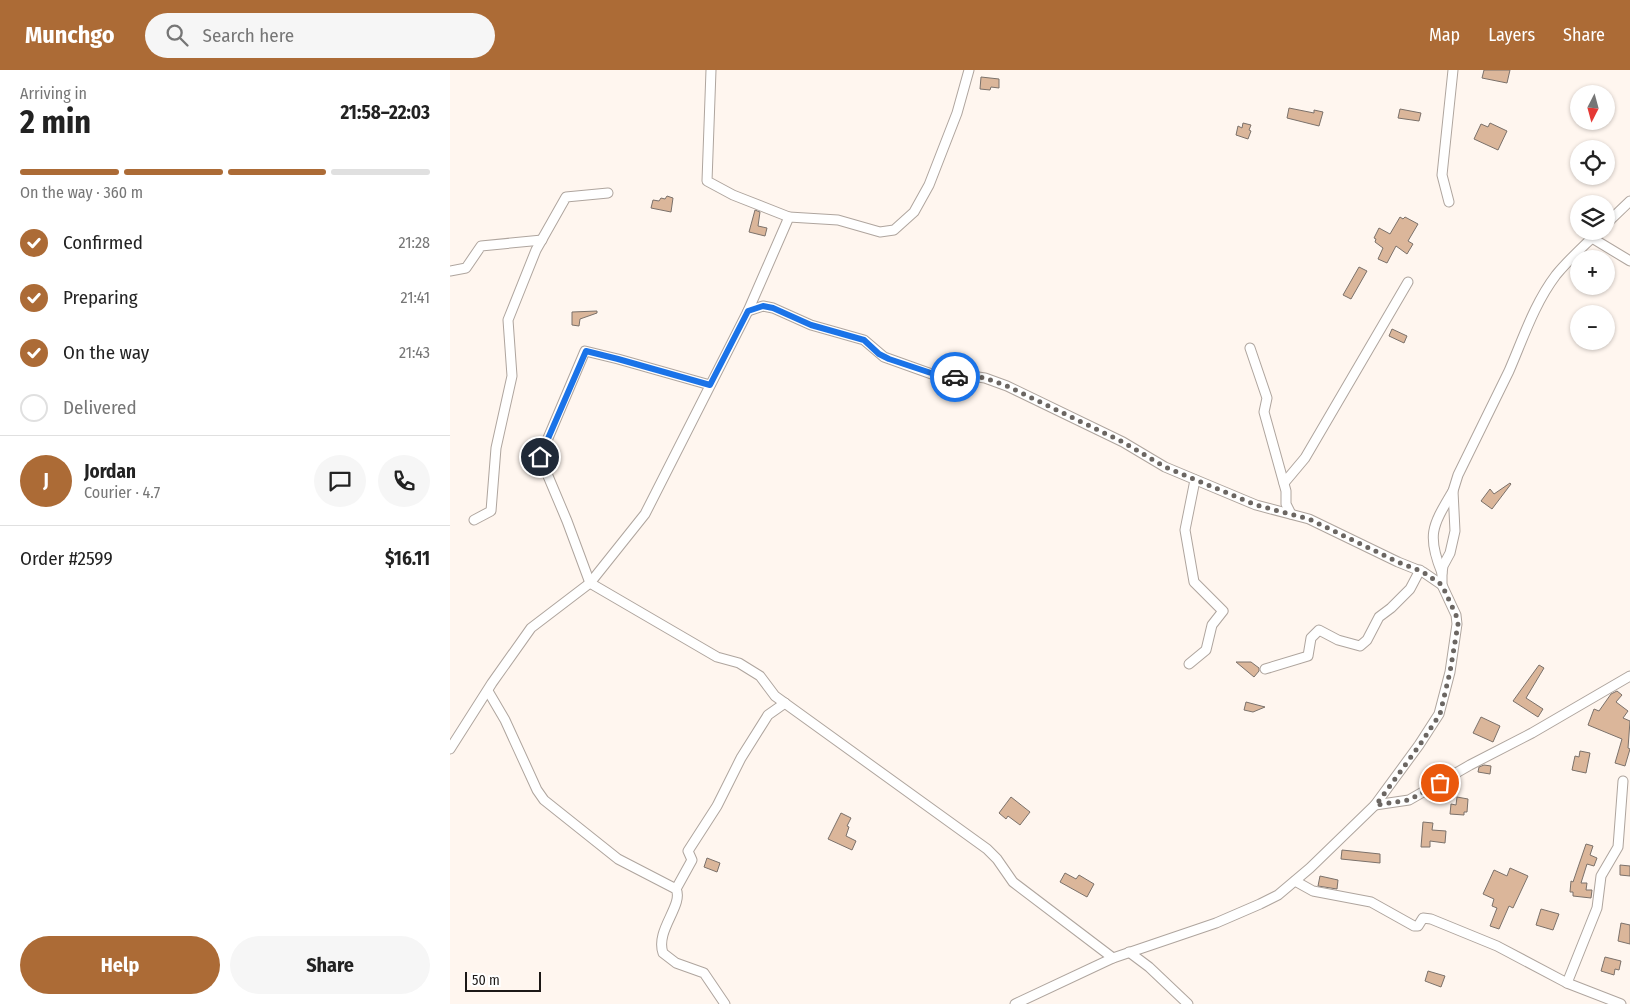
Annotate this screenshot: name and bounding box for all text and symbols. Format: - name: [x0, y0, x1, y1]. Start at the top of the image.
- search box: [145, 13, 495, 58]
- text: Munchgo: [25, 21, 115, 49]
- icon: search: [163, 21, 191, 49]
- text: Search here: [203, 24, 294, 47]
- text: Map: [1429, 24, 1460, 46]
- text: Layers: [1488, 24, 1535, 46]
- text: Share: [1563, 24, 1605, 46]
- text: Arriving in: [20, 84, 87, 103]
- north arrow: [1570, 85, 1615, 130]
- map controls: [1570, 85, 1615, 350]
- text: 21:58–22:03: [340, 101, 430, 124]
- text: 2 min: [20, 103, 91, 141]
- button: locate: [1570, 140, 1615, 185]
- text: On the way · 360 m: [20, 183, 143, 202]
- button: layers: [1570, 195, 1615, 240]
- icon: check: [20, 229, 48, 257]
- text: Confirmed: [63, 231, 143, 254]
- text: 21:28: [399, 233, 430, 252]
- button: +: [1570, 250, 1615, 295]
- icon: check: [20, 284, 48, 312]
- text: Preparing: [63, 286, 138, 309]
- text: 21:41: [401, 288, 430, 307]
- button: −: [1570, 305, 1615, 350]
- icon: check: [20, 339, 48, 367]
- text: On the way: [63, 341, 149, 364]
- text: 21:43: [399, 343, 430, 362]
- courier: [930, 352, 980, 402]
- icon: car: [941, 363, 969, 391]
- text: Delivered: [63, 396, 137, 419]
- pin: [519, 436, 561, 478]
- icon: home: [526, 443, 554, 471]
- button: chat: [314, 455, 366, 507]
- button: phone: [378, 455, 430, 507]
- text: Jordan: [84, 460, 136, 483]
- text: J: [43, 469, 49, 492]
- text: Courier · 4.7: [84, 483, 160, 502]
- text: Order #2599: [20, 547, 113, 570]
- text: $16.11: [385, 547, 430, 570]
- pin: [1419, 762, 1461, 804]
- icon: bag: [1426, 769, 1454, 797]
- button: Help: [20, 936, 220, 994]
- button: Share: [230, 936, 430, 994]
- scale bar: [465, 969, 541, 992]
- text: 50 m: [472, 972, 500, 989]

